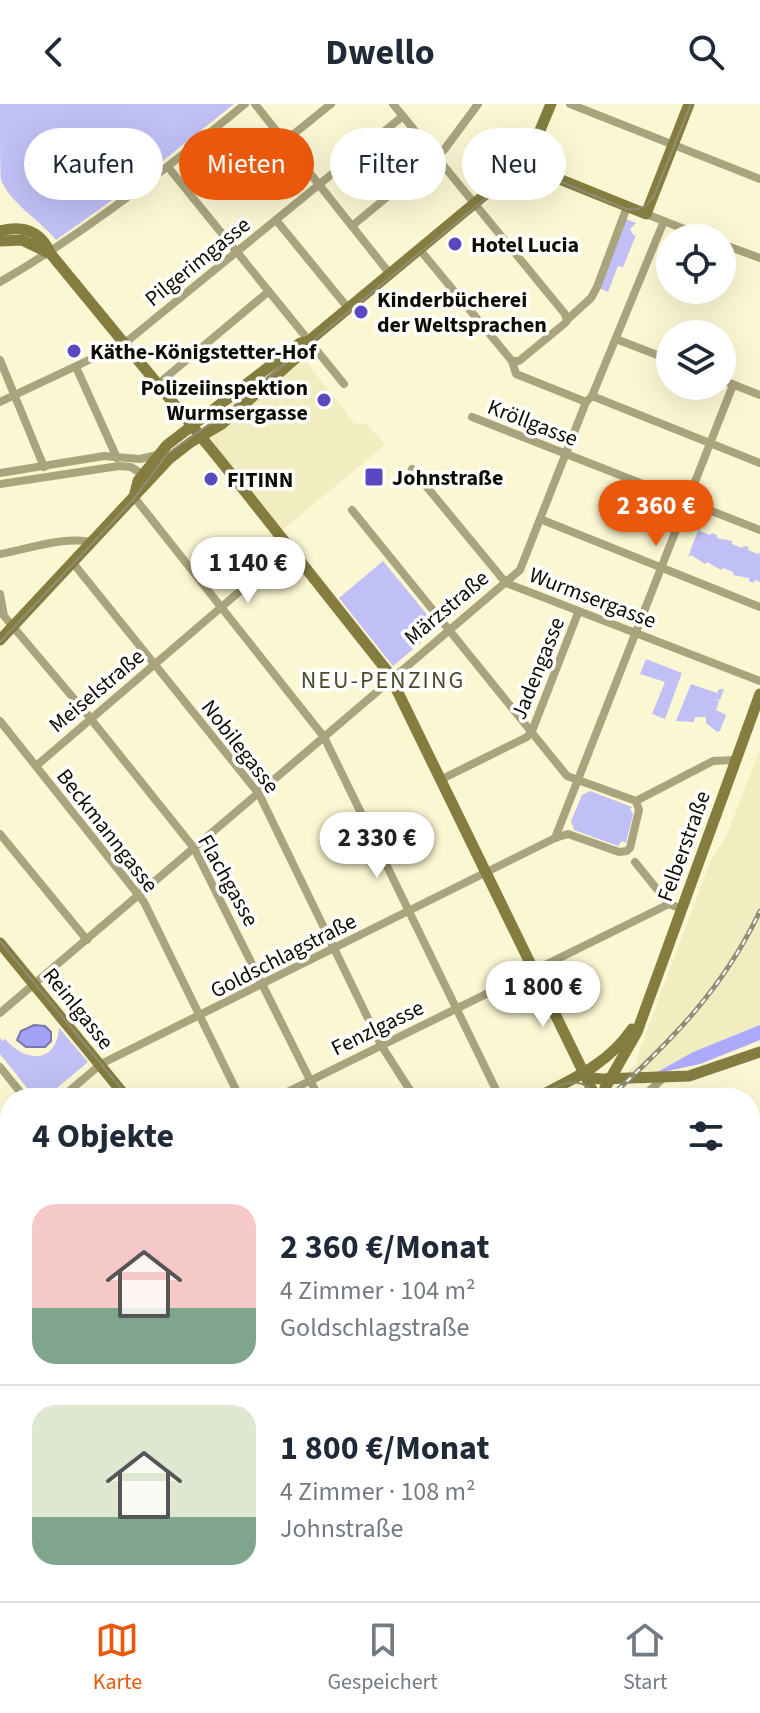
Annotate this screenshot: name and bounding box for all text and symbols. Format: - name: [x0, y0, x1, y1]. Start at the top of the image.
- text: Dwello: [325, 27, 435, 78]
- icon: back: [32, 30, 76, 74]
- icon: search: [684, 30, 728, 74]
- chip: Kaufen: [24, 128, 163, 200]
- chip: Mieten: [179, 128, 314, 200]
- chip: Filter: [330, 128, 446, 200]
- chip: Neu: [462, 128, 566, 200]
- street label: Pilgerimgasse: [138, 209, 257, 314]
- map controls: [656, 224, 736, 400]
- button: locate: [656, 224, 736, 304]
- place label: Hotel Lucia: [471, 229, 579, 261]
- marker: Hotel Lucia: [446, 235, 464, 253]
- place label: Kinderbücherei der Weltsprachen: [377, 284, 547, 341]
- marker: Kinderbücherei der Weltsprachen: [352, 303, 370, 321]
- button: layers: [656, 320, 736, 400]
- place label: Käthe-Königstetter-Hof: [90, 336, 318, 368]
- marker: Käthe-Königstetter-Hof: [65, 342, 83, 360]
- place label: Polizeiinspektion Wurmsergasse: [140, 372, 308, 429]
- marker: Polizeiinspektion Wurmsergasse: [315, 391, 333, 409]
- street label: Kröllgasse: [483, 391, 583, 455]
- place label: Johnstraße: [392, 462, 503, 494]
- place label: FITINN: [227, 464, 293, 496]
- marker: Johnstraße: [363, 466, 385, 488]
- marker: FITINN: [202, 470, 220, 488]
- pin: 2 360 €: [582, 480, 730, 548]
- text: 2 360 €: [616, 487, 696, 524]
- pin: 1 140 €: [174, 537, 322, 605]
- text: 1 140 €: [208, 544, 288, 581]
- street label: Wurmsergasse: [524, 559, 661, 637]
- street label: Märzstraße: [397, 563, 496, 653]
- street label: Jadengasse: [503, 612, 573, 724]
- street label: Meiselstraße: [42, 641, 151, 740]
- district label: NEU-PENZING: [301, 663, 465, 698]
- street label: Nobilegasse: [193, 693, 287, 800]
- street label: Beckmanngasse: [49, 762, 166, 899]
- street label: Felberstraße: [649, 786, 719, 906]
- pin: 2 330 €: [303, 812, 451, 880]
- text: 2 330 €: [337, 819, 417, 856]
- street label: Flachgasse: [190, 829, 267, 932]
- street label: Goldschlagstraße: [205, 905, 362, 1007]
- street label: Reinlgasse: [35, 961, 121, 1057]
- pin: 1 800 €: [469, 961, 617, 1029]
- text: 1 800 €: [503, 968, 583, 1005]
- street label: Fenzlgasse: [326, 992, 429, 1064]
- text: 4 Objekte: [32, 1112, 174, 1161]
- icon: filters: [684, 1114, 728, 1158]
- text: 2 360 €/Monat: [280, 1223, 489, 1272]
- icon: home: [96, 1236, 192, 1332]
- text: 4 Zimmer · 104 m²: [280, 1272, 476, 1309]
- text: Goldschlagstraße: [280, 1309, 469, 1346]
- text: 1 800 €/Monat: [280, 1424, 489, 1473]
- icon: home: [96, 1437, 192, 1533]
- text: 4 Zimmer · 108 m²: [280, 1473, 476, 1510]
- text: Johnstraße: [280, 1510, 403, 1547]
- tab: Karte: [93, 1618, 142, 1698]
- tab: Gespeichert: [327, 1618, 438, 1698]
- tab: Start: [623, 1618, 667, 1698]

